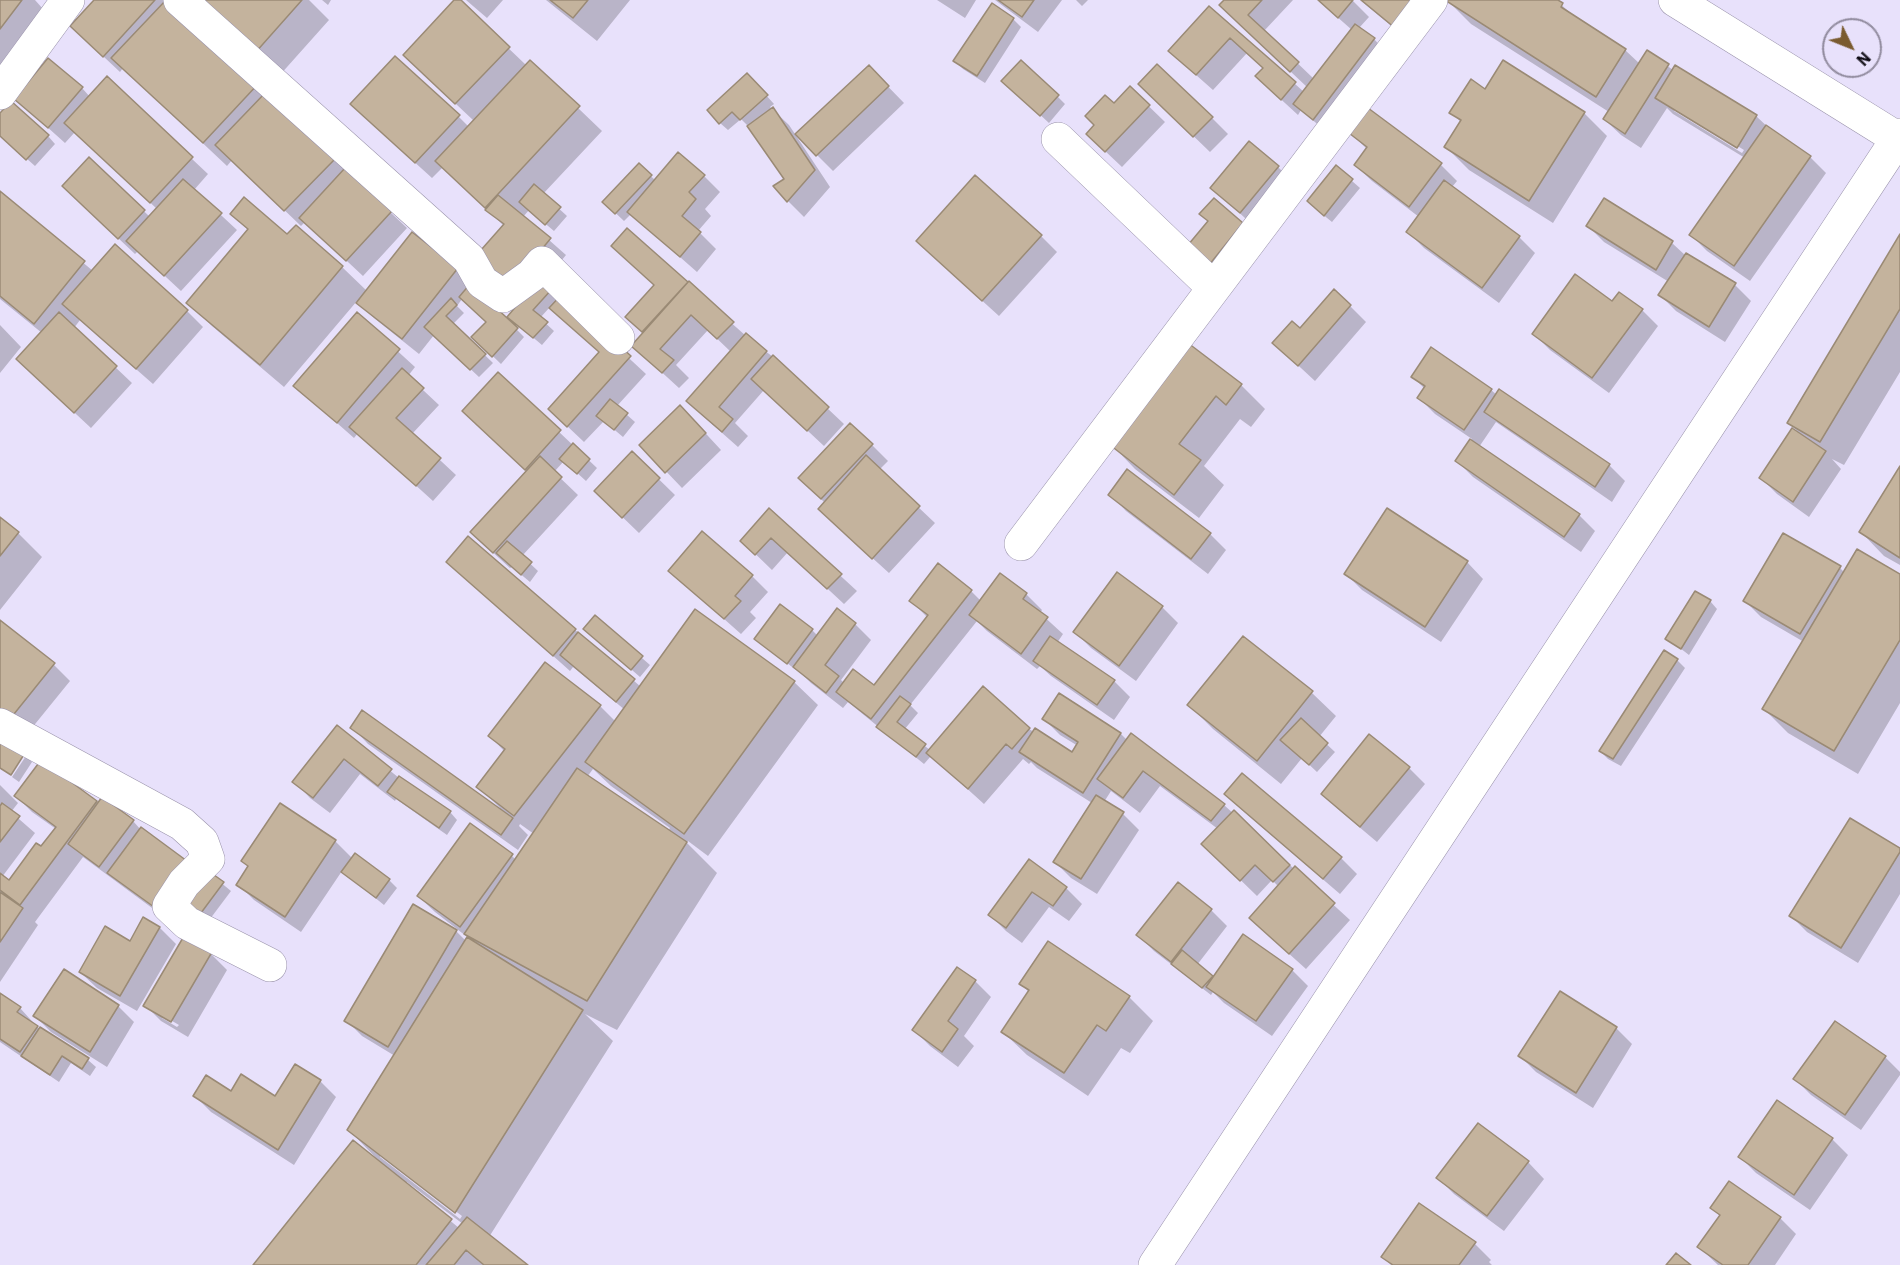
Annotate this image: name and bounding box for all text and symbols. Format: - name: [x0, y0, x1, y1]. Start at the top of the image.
- north arrow: [1822, 18, 1882, 78]
- text: N: [1852, 48, 1875, 70]

